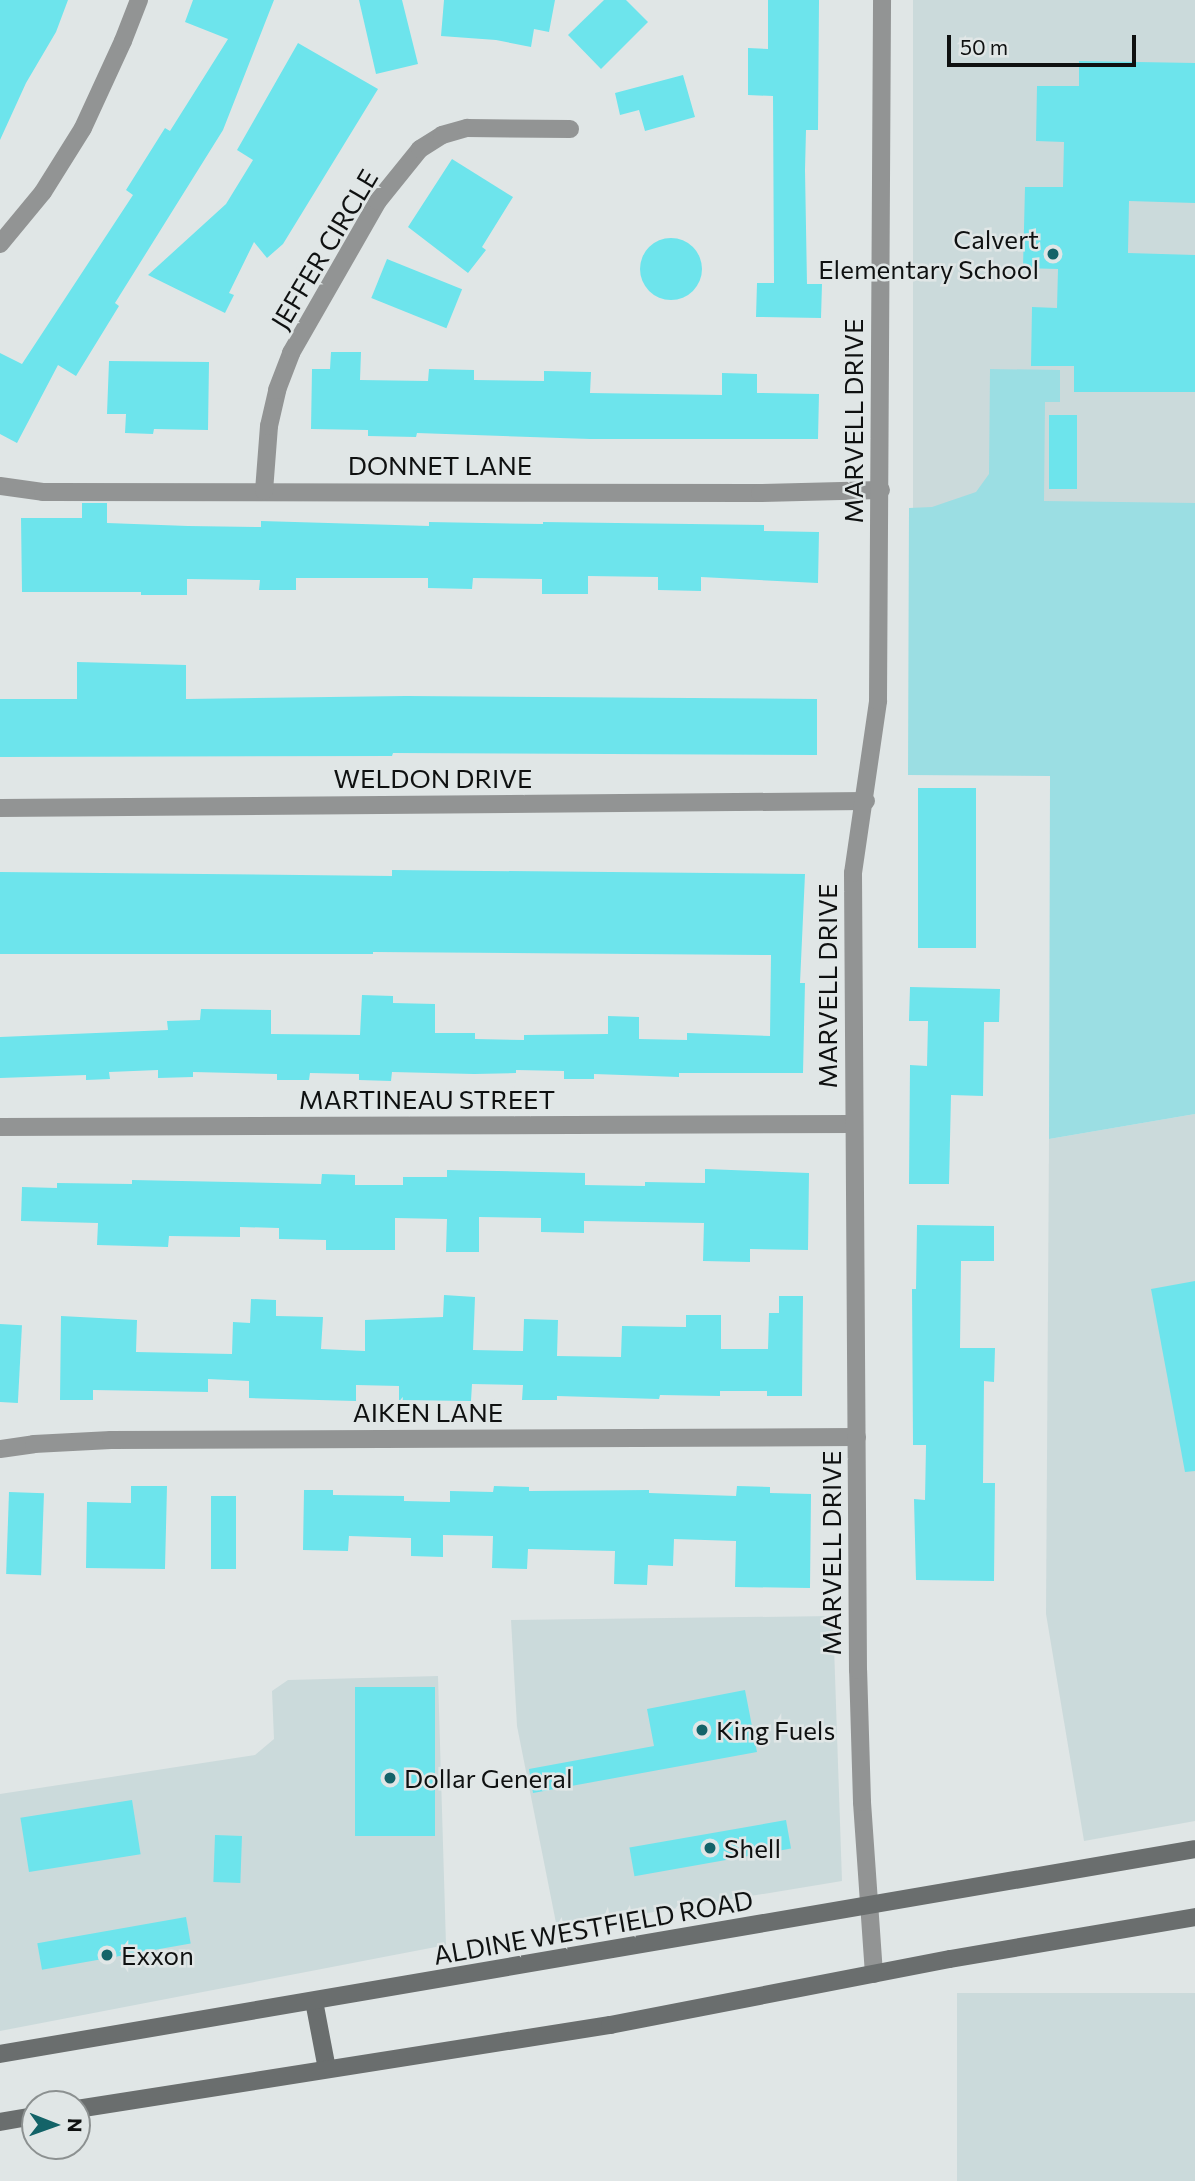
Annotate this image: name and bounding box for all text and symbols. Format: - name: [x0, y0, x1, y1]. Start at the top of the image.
- scale bar: [950, 21, 1139, 65]
- text: 50 m: [960, 34, 1008, 59]
- street label: JEFFER CIRCLE: [264, 163, 384, 335]
- place label: Calvert Elementary School: [818, 223, 1039, 284]
- marker: Calvert Elementary School: [1045, 246, 1061, 262]
- street label: MARVELL DRIVE: [837, 319, 869, 523]
- street label: DONNET LANE: [348, 449, 532, 481]
- street label: WELDON DRIVE: [334, 762, 532, 794]
- street label: MARVELL DRIVE: [811, 884, 843, 1088]
- street label: MARTINEAU STREET: [299, 1083, 555, 1115]
- street label: AIKEN LANE: [353, 1396, 503, 1428]
- street label: MARVELL DRIVE: [815, 1451, 847, 1655]
- place label: King Fuels: [716, 1714, 835, 1746]
- marker: King Fuels: [694, 1722, 710, 1738]
- place label: Dollar General: [404, 1762, 573, 1794]
- marker: Dollar General: [382, 1770, 398, 1786]
- place label: Shell: [724, 1832, 781, 1864]
- marker: Shell: [702, 1840, 718, 1856]
- street label: ALDINE WESTFIELD ROAD: [431, 1884, 755, 1970]
- place label: Exxon: [121, 1939, 194, 1971]
- marker: Exxon: [99, 1947, 115, 1963]
- north arrow: [21, 2090, 91, 2160]
- text: N: [64, 2118, 87, 2133]

